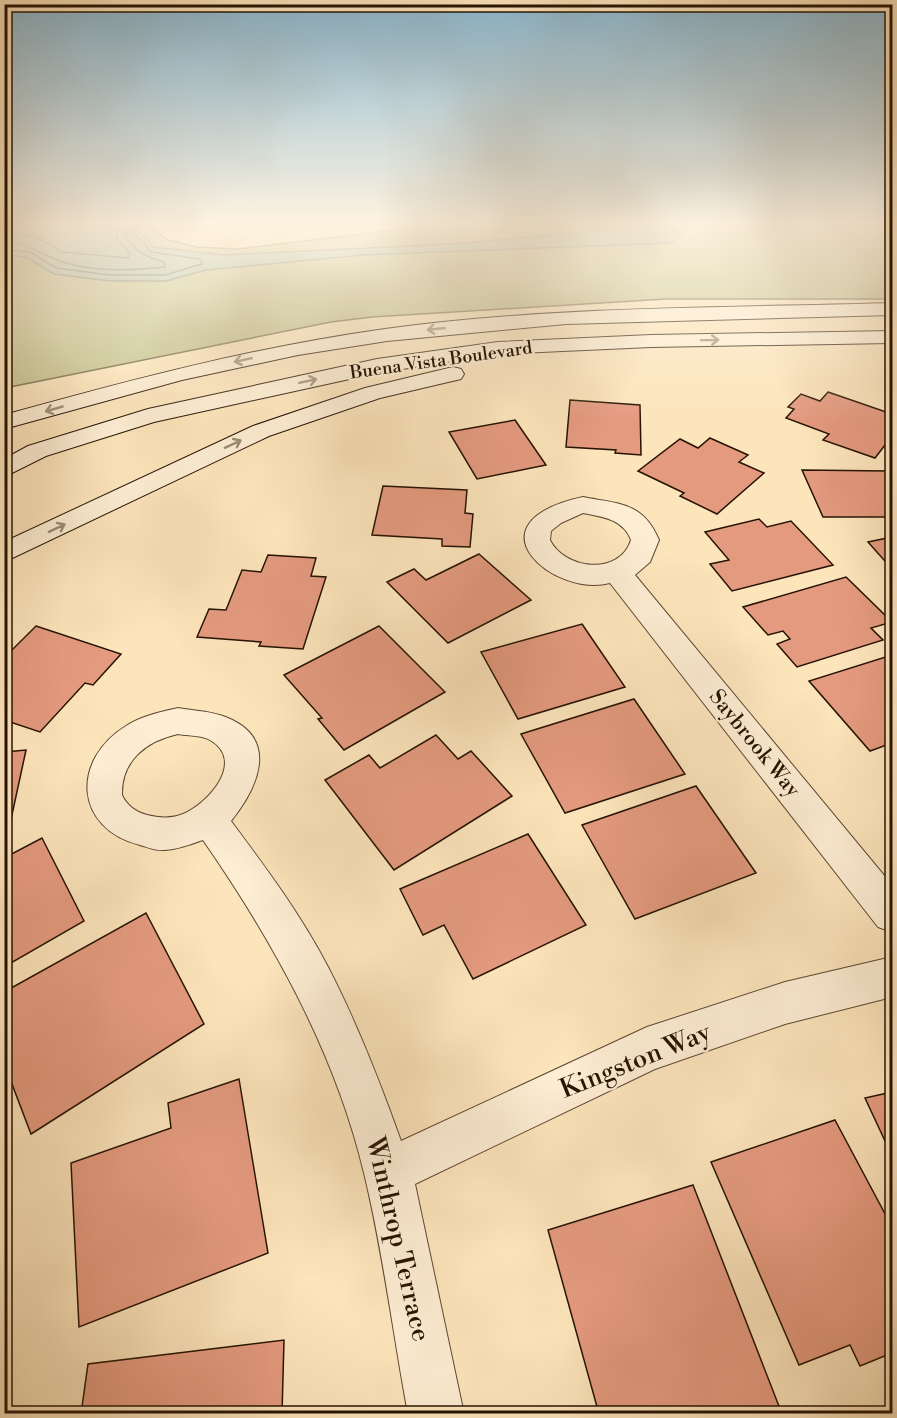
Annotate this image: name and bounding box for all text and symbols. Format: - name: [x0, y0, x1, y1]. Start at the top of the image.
- one-way arrow: [426, 324, 446, 335]
- one-way arrow: [699, 334, 719, 346]
- street label: Buena Vista Boulevard: [347, 336, 535, 385]
- one-way arrow: [234, 355, 253, 366]
- one-way arrow: [297, 375, 317, 386]
- one-way arrow: [45, 404, 64, 415]
- one-way arrow: [224, 438, 242, 450]
- one-way arrow: [48, 521, 66, 533]
- street label: Saybrook Way: [703, 685, 806, 803]
- street label: Kingston Way: [555, 1016, 716, 1106]
- street label: Winthrop Terrace: [359, 1133, 437, 1345]

